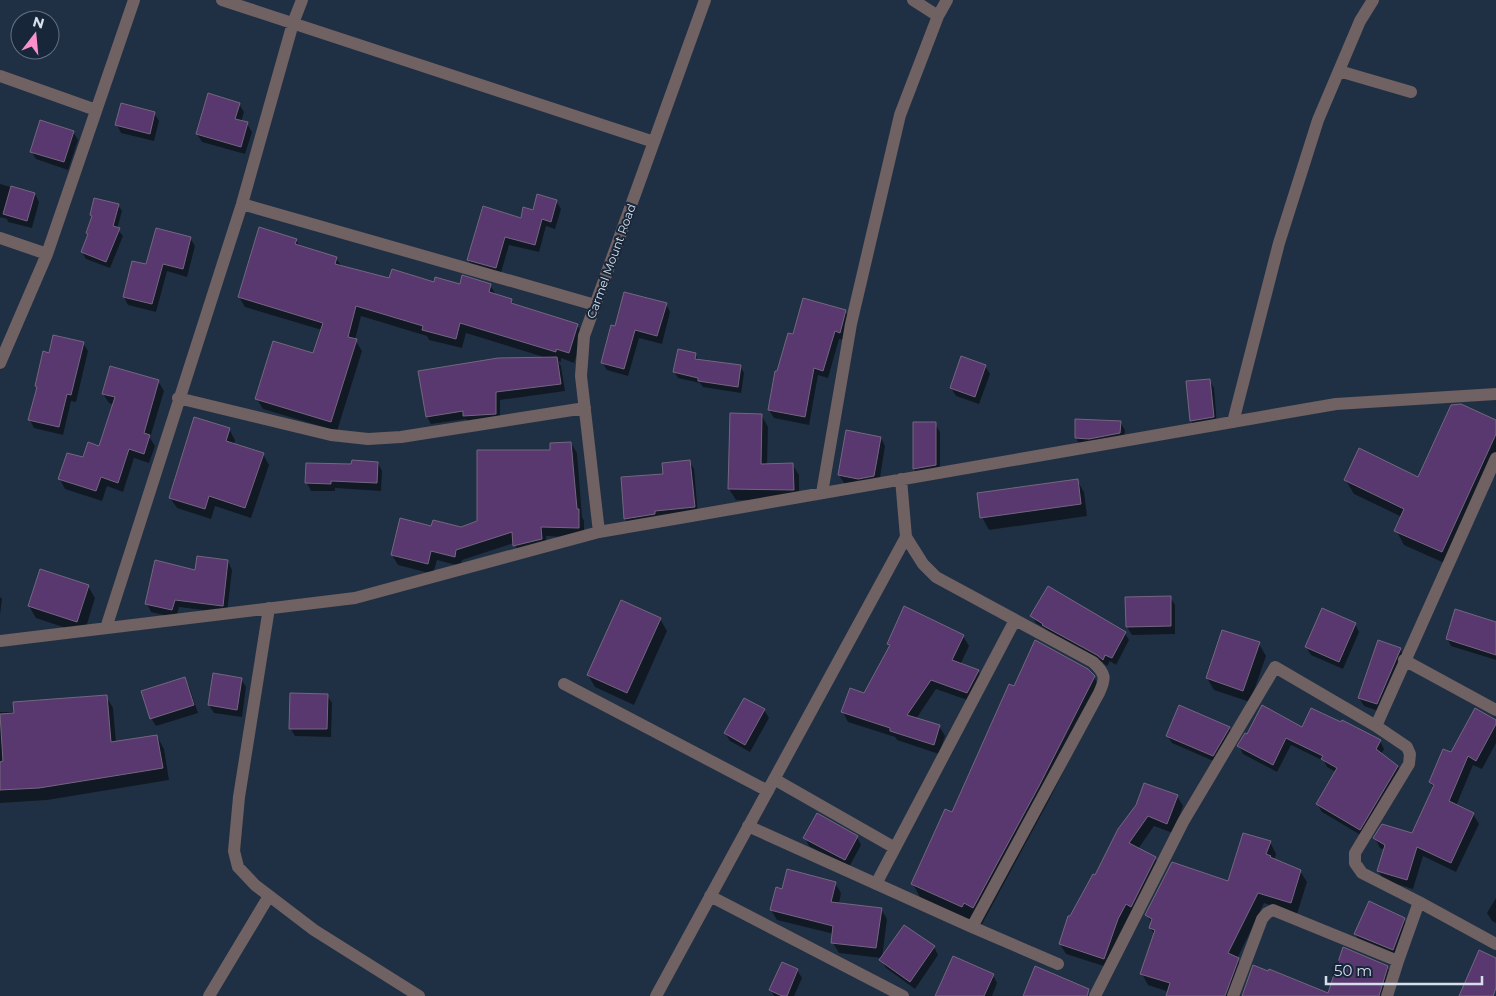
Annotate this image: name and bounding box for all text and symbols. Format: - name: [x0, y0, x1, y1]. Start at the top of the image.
- north arrow: [10, 10, 60, 60]
- text: N: [31, 12, 47, 33]
- street label: Carmel Mount Road: [583, 202, 639, 320]
- scale bar: [1326, 954, 1482, 986]
- text: 50 m: [1334, 961, 1372, 980]

